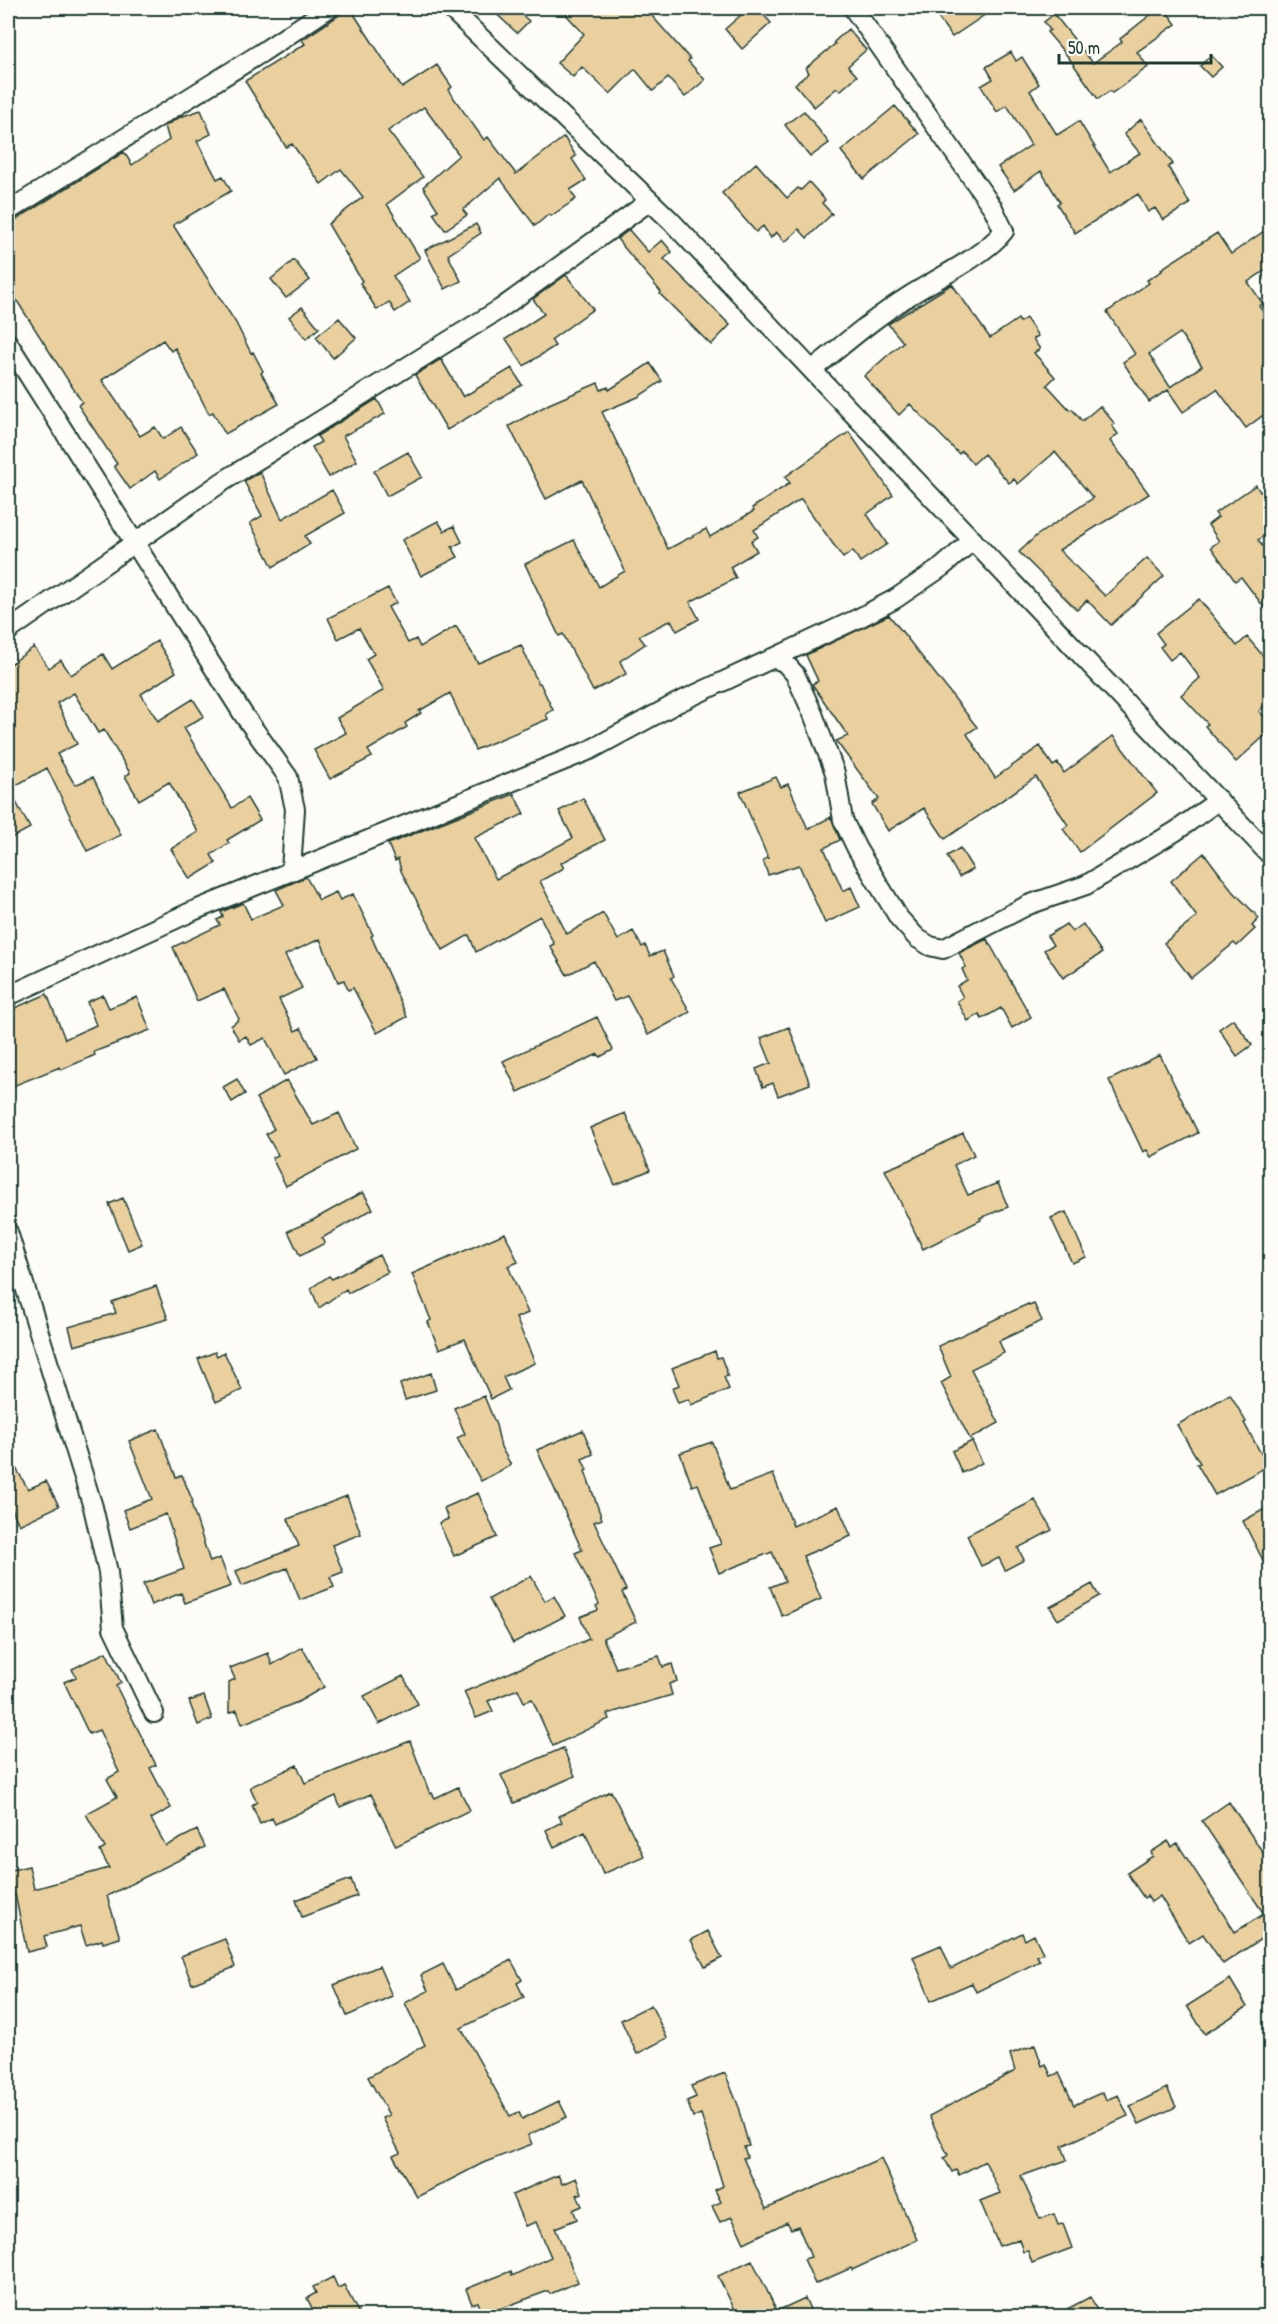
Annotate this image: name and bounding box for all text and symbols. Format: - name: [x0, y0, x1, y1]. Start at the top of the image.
- scale bar: [1059, 27, 1210, 65]
- text: 50 m: [1068, 35, 1100, 60]

